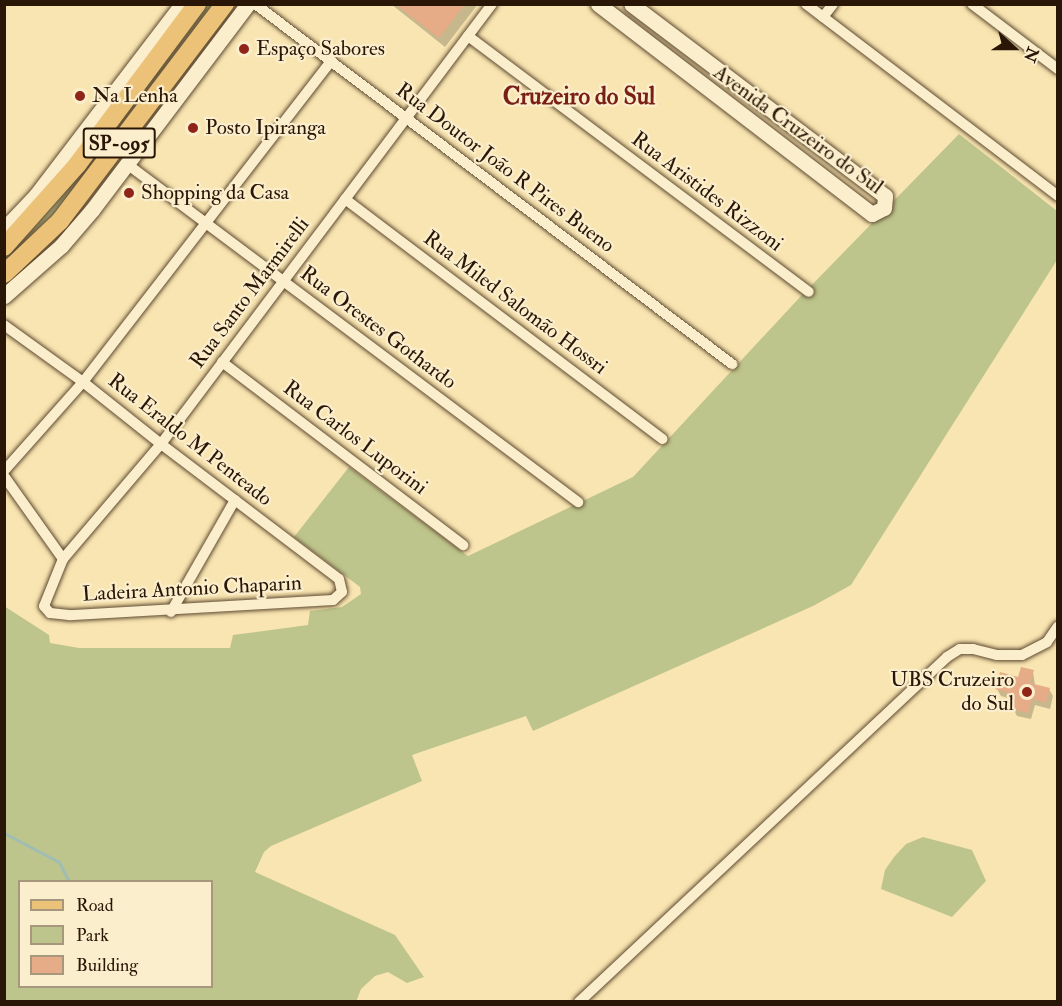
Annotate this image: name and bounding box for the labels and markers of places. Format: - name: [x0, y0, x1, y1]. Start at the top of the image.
- place label: Espaço Sabores: [256, 36, 385, 62]
- marker: Espaço Sabores: [237, 42, 251, 56]
- place label: Na Lenha: [92, 83, 178, 109]
- marker: Na Lenha: [73, 89, 87, 103]
- place label: Posto Ipiranga: [205, 115, 326, 141]
- marker: Posto Ipiranga: [186, 121, 200, 135]
- place label: Shopping da Casa: [141, 180, 289, 206]
- marker: Shopping da Casa: [122, 186, 136, 200]
- place label: UBS Cruzeiro do Sul: [890, 667, 1014, 717]
- marker: UBS Cruzeiro do Sul: [1018, 683, 1036, 701]

